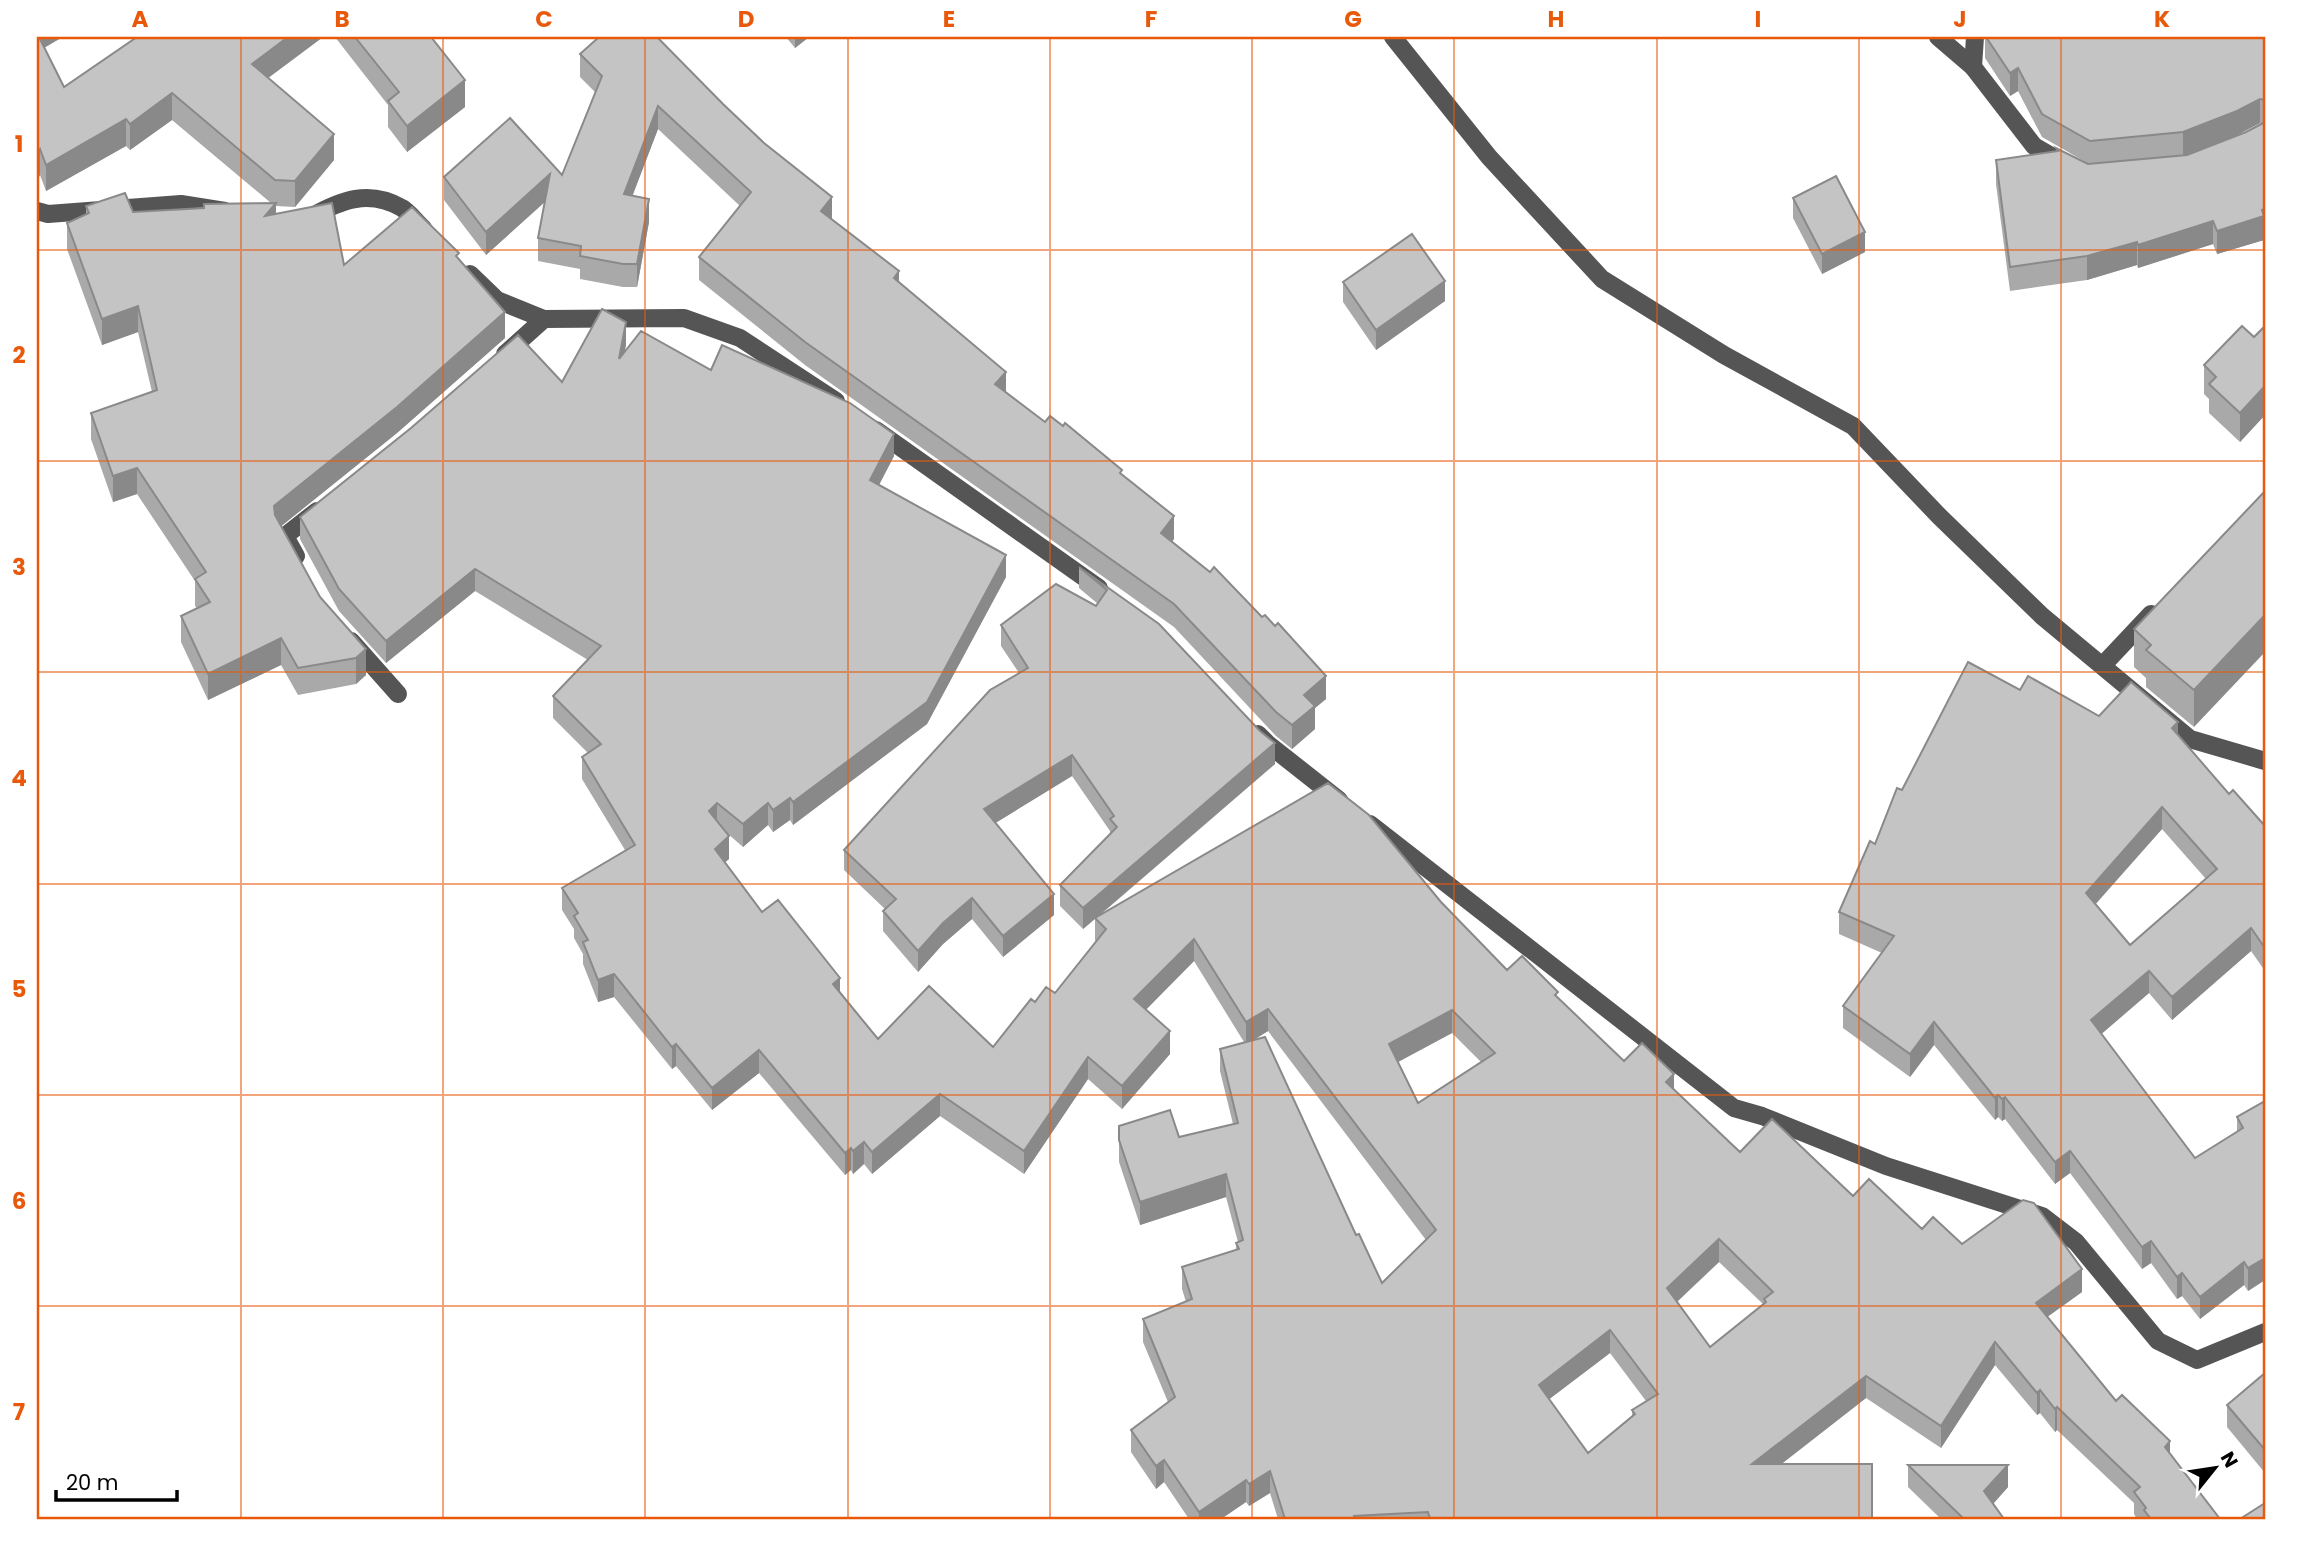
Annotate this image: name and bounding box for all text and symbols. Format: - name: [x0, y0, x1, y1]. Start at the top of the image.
- text: A: [132, 3, 149, 35]
- text: B: [334, 3, 350, 35]
- text: C: [535, 3, 553, 35]
- text: D: [738, 3, 754, 35]
- text: E: [943, 3, 955, 35]
- text: F: [1145, 3, 1157, 35]
- text: G: [1344, 3, 1362, 35]
- text: H: [1548, 3, 1564, 35]
- text: I: [1755, 3, 1761, 35]
- text: J: [1953, 3, 1967, 35]
- text: K: [2154, 3, 2170, 35]
- text: 1: [15, 128, 23, 160]
- text: 2: [12, 339, 26, 371]
- text: 3: [12, 551, 26, 583]
- text: 4: [11, 762, 27, 794]
- text: 5: [12, 973, 26, 1005]
- text: 6: [12, 1185, 26, 1217]
- text: 7: [13, 1396, 25, 1428]
- north arrow: [2180, 1434, 2250, 1504]
- text: N: [2214, 1447, 2245, 1473]
- scale bar: [56, 1458, 177, 1502]
- text: 20 m: [66, 1468, 119, 1497]

